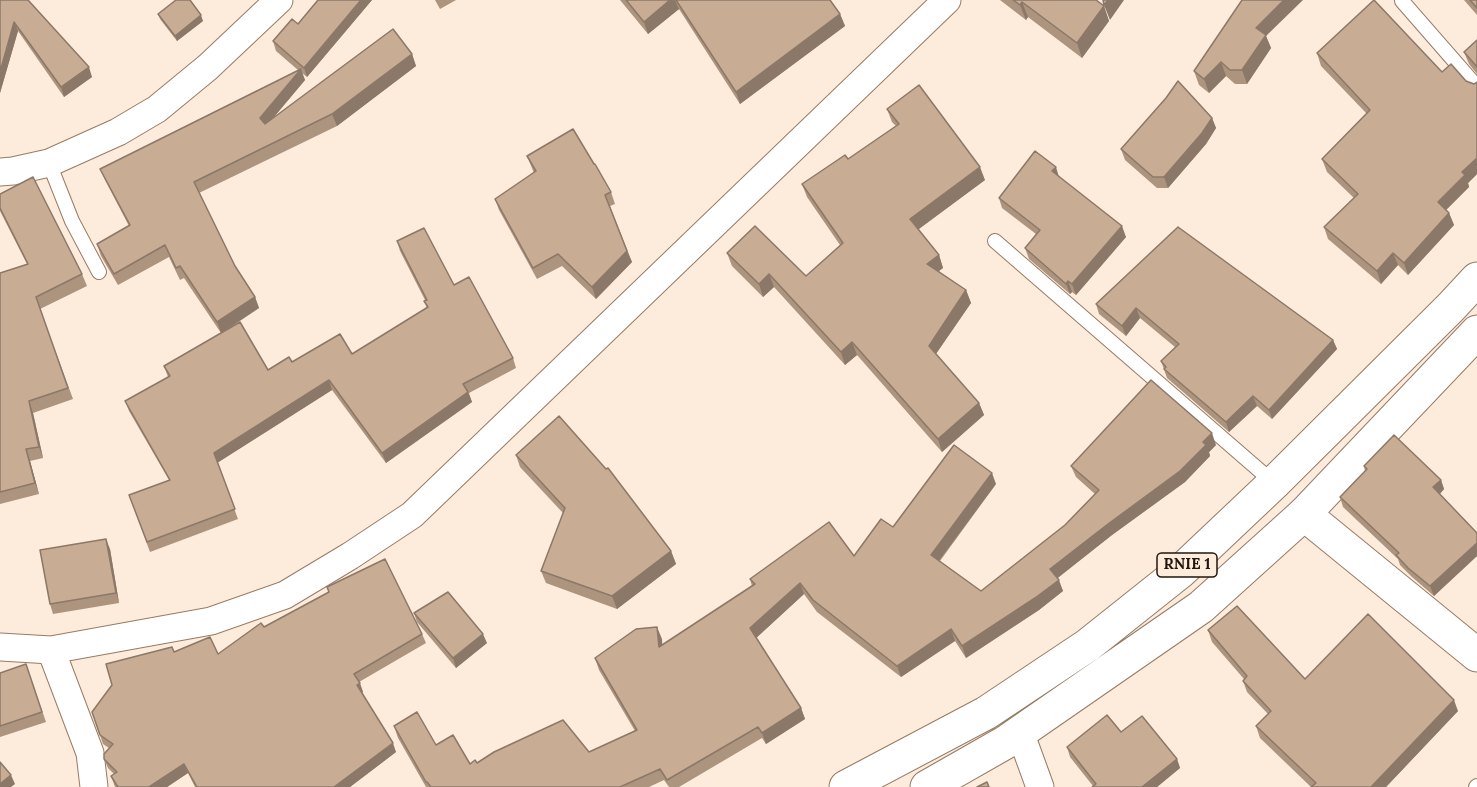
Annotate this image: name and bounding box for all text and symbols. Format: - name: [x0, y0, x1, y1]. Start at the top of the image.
- road number: RNIE 1: [1157, 553, 1217, 577]

